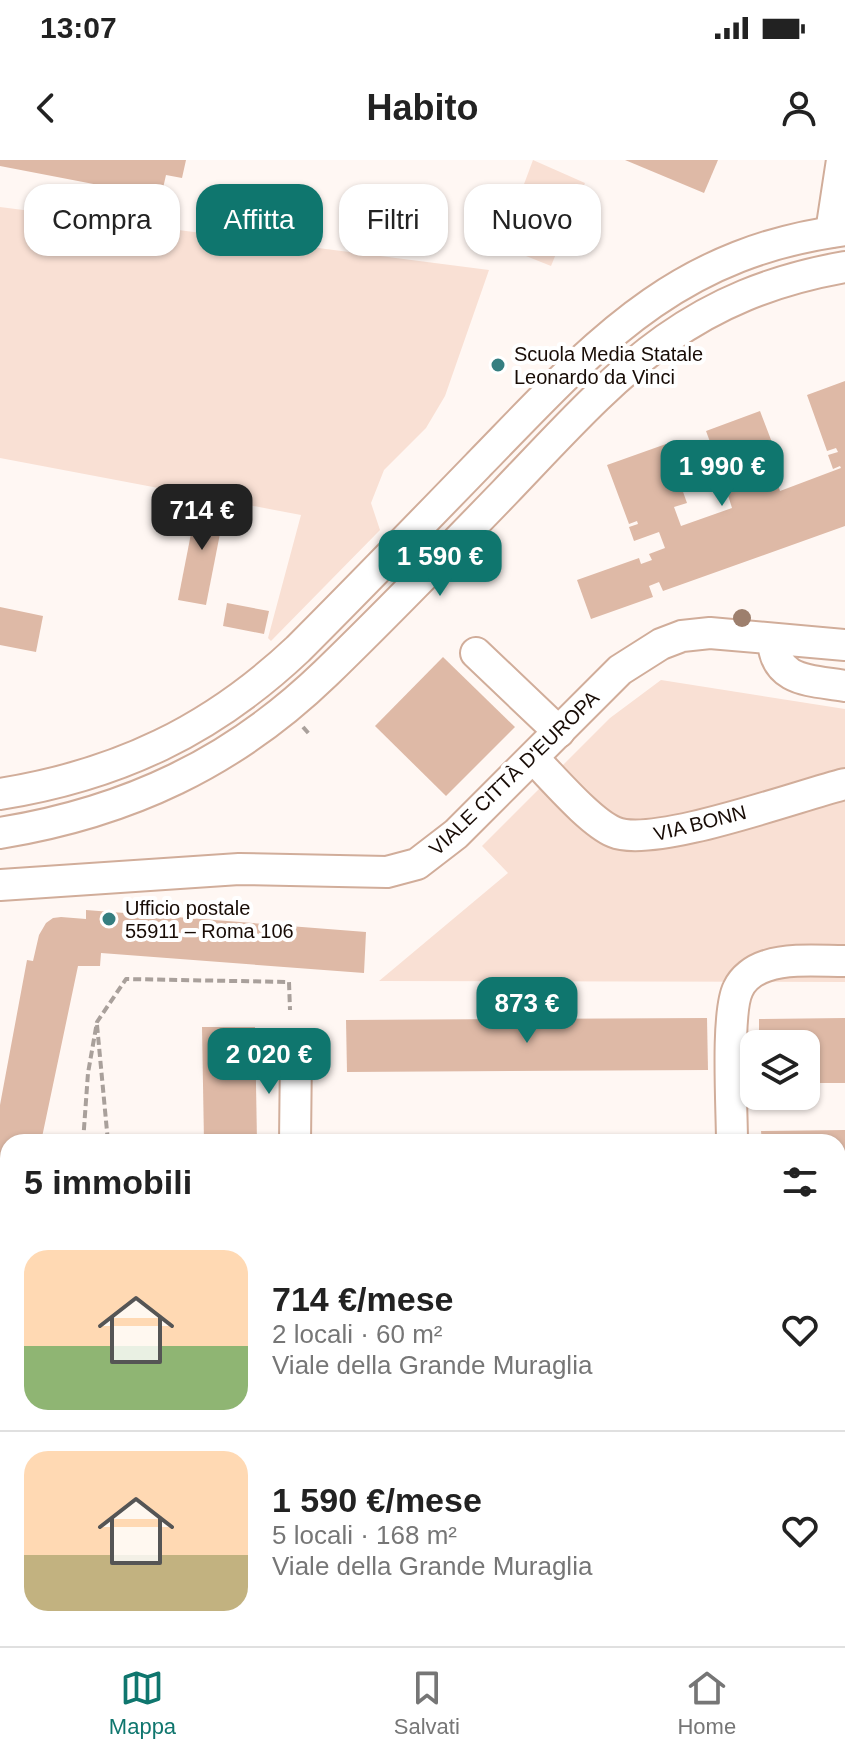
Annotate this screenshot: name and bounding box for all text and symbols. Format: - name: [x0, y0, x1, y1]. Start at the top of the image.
- text: 13:07: [40, 11, 117, 44]
- icon: back: [24, 86, 68, 130]
- icon: person: [777, 86, 821, 130]
- text: Habito: [367, 87, 479, 128]
- chip: Compra: [24, 184, 180, 256]
- chip: Affitta: [196, 184, 323, 256]
- chip: Filtri: [339, 184, 448, 256]
- chip: Nuovo: [464, 184, 601, 256]
- place label: Scuola Media Statale Leonardo da Vinci: [514, 343, 703, 388]
- marker: Scuola Media Statale Leonardo da Vinci: [489, 356, 507, 374]
- pin: 1 990 €: [648, 440, 796, 508]
- text: 1 990 €: [679, 451, 765, 481]
- pin: 714 €: [146, 484, 258, 552]
- text: 714 €: [169, 495, 235, 525]
- pin: 1 590 €: [366, 530, 514, 598]
- text: 1 590 €: [397, 541, 483, 571]
- street label: VIALE CITTÀ D'EUROPA: [425, 686, 604, 860]
- street label: VIA BONN: [651, 801, 749, 845]
- place label: Ufficio postale 55911 – Roma 106: [125, 897, 294, 942]
- marker: Ufficio postale 55911 – Roma 106: [100, 910, 118, 928]
- pin: 873 €: [471, 977, 583, 1045]
- text: 873 €: [494, 988, 560, 1018]
- pin: 2 020 €: [195, 1028, 343, 1096]
- map controls: [740, 1030, 820, 1110]
- button: layers: [740, 1030, 820, 1110]
- text: 2 020 €: [226, 1039, 312, 1069]
- icon: filters: [778, 1160, 822, 1204]
- text: 5 immobili: [24, 1163, 192, 1201]
- text: 714 €/mese: [272, 1280, 454, 1318]
- icon: home: [88, 1282, 184, 1378]
- icon: heart: [778, 1308, 822, 1352]
- text: 2 locali · 60 m²: [272, 1319, 443, 1349]
- text: Viale della Grande Muraglia: [272, 1350, 592, 1380]
- text: 1 590 €/mese: [272, 1481, 482, 1519]
- icon: home: [88, 1483, 184, 1579]
- icon: heart: [778, 1509, 822, 1553]
- text: 5 locali · 168 m²: [272, 1520, 457, 1550]
- text: Viale della Grande Muraglia: [272, 1551, 592, 1581]
- tab: Mappa: [109, 1666, 176, 1740]
- tab: Salvati: [394, 1666, 460, 1740]
- tab: Home: [677, 1666, 736, 1740]

